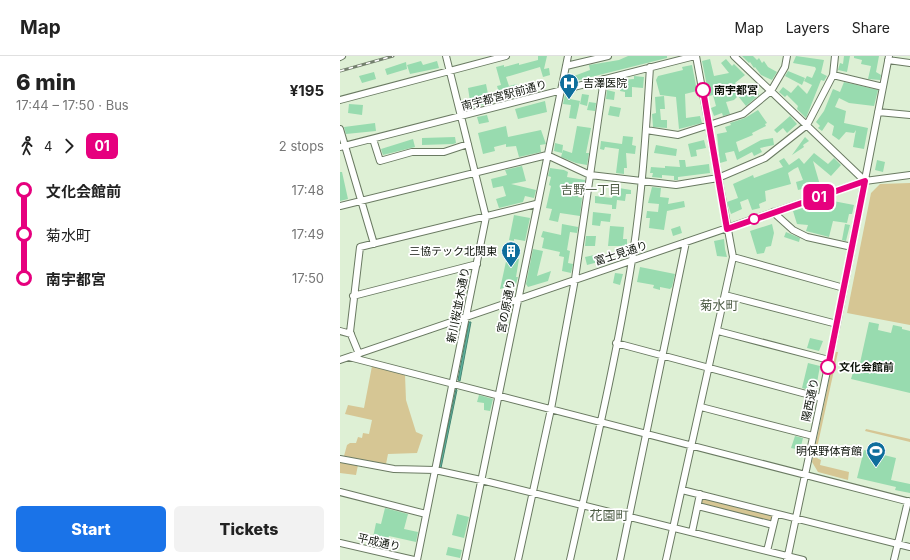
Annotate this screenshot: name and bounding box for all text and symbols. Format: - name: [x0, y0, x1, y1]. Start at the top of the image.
- text: Map: [20, 16, 61, 39]
- text: Map: [735, 19, 764, 36]
- text: Layers: [786, 19, 830, 36]
- text: Share: [852, 19, 890, 36]
- text: 6 min: [16, 69, 76, 95]
- hospital icon: 吉澤医院: [558, 72, 580, 100]
- place label: 吉澤医院: [583, 76, 627, 90]
- street label: 南宇都宮駅前通り: [460, 77, 548, 113]
- text: ¥195: [290, 81, 324, 100]
- marker: 南宇都宮: [695, 82, 711, 98]
- place label: 南宇都宮: [714, 83, 758, 97]
- text: 17:44 – 17:50 · Bus: [16, 97, 129, 113]
- icon: walk: [16, 135, 38, 157]
- icon: forward: [58, 135, 80, 157]
- text: 01: [94, 137, 110, 154]
- text: 4: [44, 138, 52, 154]
- text: 2 stops: [279, 138, 324, 154]
- text: 文化会館前: [46, 182, 121, 201]
- text: 17:48: [292, 182, 324, 198]
- district label: 吉野一丁目: [561, 182, 621, 197]
- line badge: 01: [801, 184, 837, 210]
- text: 01: [811, 188, 827, 205]
- unlabelled marker: [748, 213, 760, 225]
- text: 菊水町: [46, 226, 91, 245]
- text: 17:49: [292, 226, 324, 242]
- street label: 富士見通り: [593, 238, 649, 268]
- building icon: 三協テック北関東: [500, 240, 522, 268]
- place label: 三協テック北関東: [409, 244, 497, 258]
- street label: 新川桜並木通り: [444, 266, 472, 344]
- text: 南宇都宮: [46, 270, 106, 289]
- text: 17:50: [292, 270, 324, 286]
- street label: 宮の原通り: [494, 278, 518, 334]
- district label: 菊水町: [699, 297, 739, 313]
- marker: 文化会館前: [820, 359, 836, 375]
- place label: 文化会館前: [839, 360, 894, 374]
- street label: 陽西通り: [799, 377, 821, 423]
- sports icon: 明保野体育館: [865, 440, 887, 468]
- place label: 明保野体育館: [796, 444, 862, 458]
- button: Start: [16, 506, 166, 552]
- button: Tickets: [174, 506, 324, 552]
- district label: 花園町: [589, 507, 629, 523]
- street label: 平成通り: [356, 530, 402, 554]

